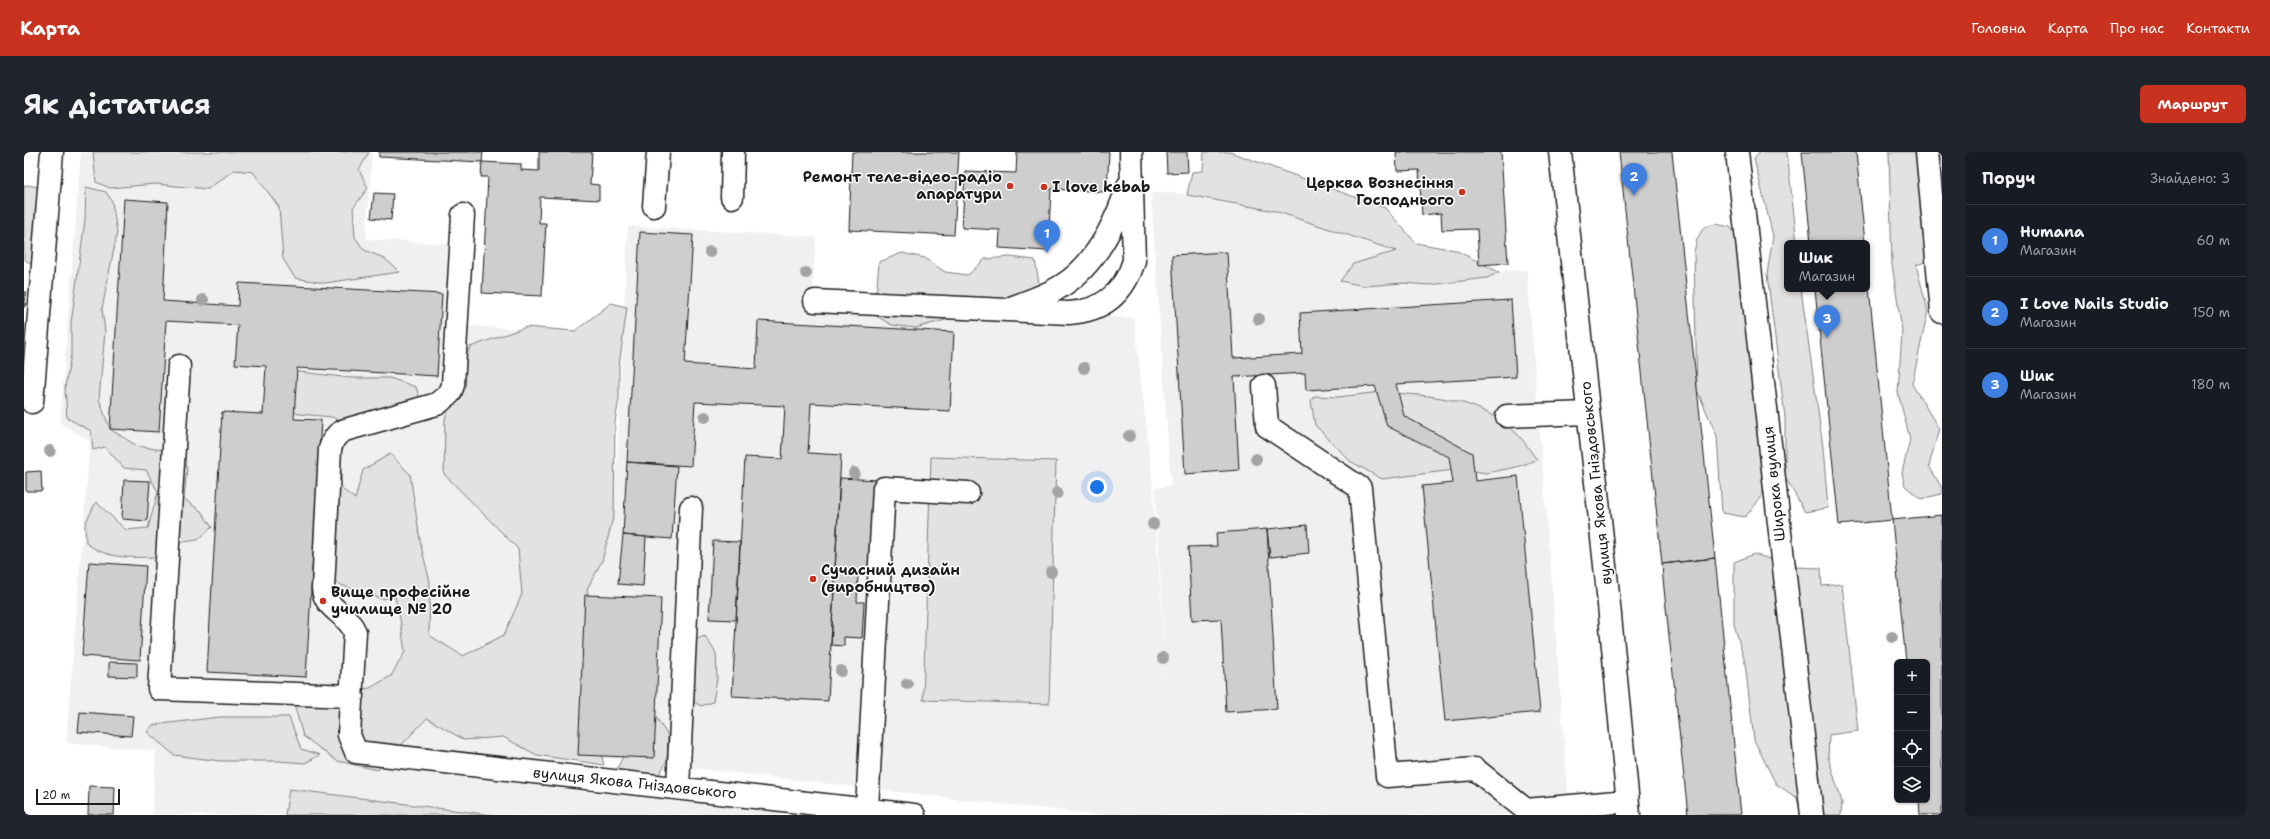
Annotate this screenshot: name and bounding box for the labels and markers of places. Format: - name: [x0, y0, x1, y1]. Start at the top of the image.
- pin: 2: [1621, 163, 1647, 196]
- place label: Ремонт теле-відео-радіо апаратури: [803, 167, 1003, 204]
- place label: Церква Вознесіння Господнього: [1306, 173, 1454, 210]
- place label: I love kebab: [1052, 177, 1150, 197]
- marker: Ремонт теле-відео-радіо апаратури: [1005, 181, 1015, 191]
- marker: I love kebab: [1039, 182, 1049, 192]
- marker: Церква Вознесіння Господнього: [1457, 187, 1467, 197]
- pin: 1: [1034, 220, 1060, 253]
- pin: 3: [1814, 305, 1840, 338]
- place label: Сучасний дизайн (виробництво): [821, 560, 960, 597]
- marker: Сучасний дизайн (виробництво): [808, 574, 818, 584]
- place label: Вище професійне училище № 20: [331, 582, 470, 619]
- marker: Вище професійне училище № 20: [318, 596, 328, 606]

